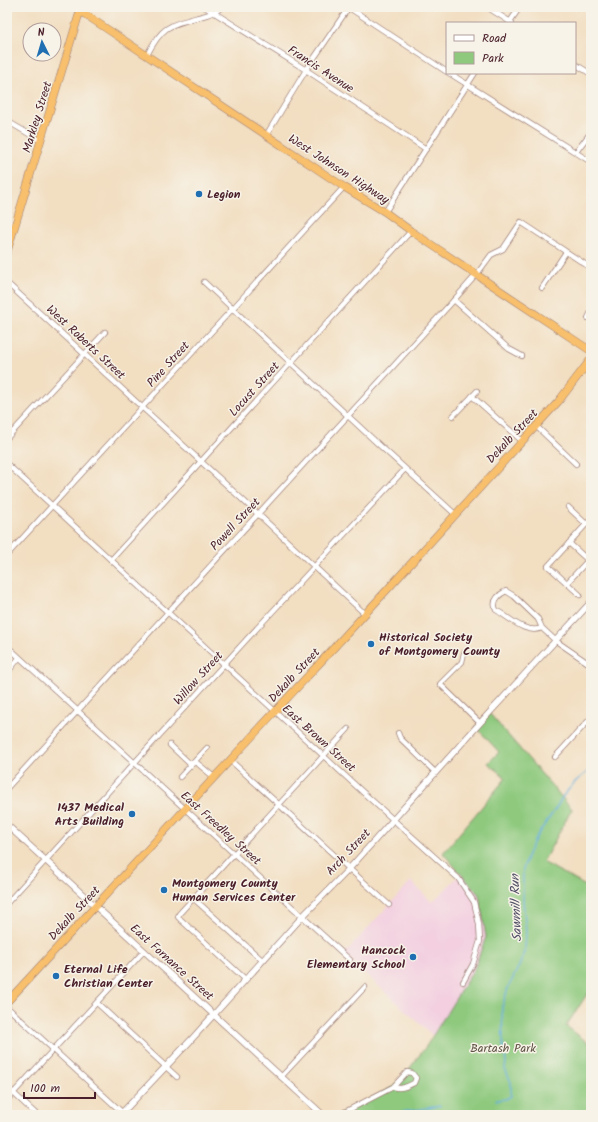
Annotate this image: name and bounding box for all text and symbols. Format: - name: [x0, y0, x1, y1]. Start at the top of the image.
- north arrow: [22, 22, 62, 62]
- legend: [446, 22, 576, 74]
- text: N: [37, 24, 46, 42]
- text: Road: [482, 29, 507, 48]
- street label: Francis Avenue: [284, 41, 358, 98]
- text: Park: [482, 49, 504, 68]
- street label: Markley Street: [18, 79, 57, 155]
- street label: West Johnson Highway: [284, 129, 393, 210]
- place label: Legion: [207, 185, 241, 204]
- marker: Legion: [194, 189, 204, 199]
- street label: West Roberts Street: [42, 300, 130, 384]
- street label: Pine Street: [142, 337, 195, 392]
- street label: Locust Street: [225, 357, 284, 421]
- street label: Dekalb Street: [482, 404, 543, 468]
- street label: Powell Street: [206, 493, 265, 555]
- place label: Historical Society of Montgomery County: [379, 628, 501, 661]
- marker: Historical Society of Montgomery County: [366, 639, 376, 649]
- street label: Dekalb Street: [264, 643, 325, 707]
- street label: Willow Street: [169, 647, 228, 710]
- street label: East Brown Street: [277, 700, 360, 777]
- street label: East Freedley Street: [176, 787, 266, 870]
- place label: 1437 Medical Arts Building: [55, 798, 125, 831]
- marker: 1437 Medical Arts Building: [127, 809, 137, 819]
- street label: Arch Street: [322, 824, 375, 880]
- water label: Sawmill Run: [505, 873, 528, 942]
- place label: Montgomery County Human Services Center: [172, 874, 296, 907]
- street label: Dekalb Street: [44, 881, 105, 945]
- marker: Montgomery County Human Services Center: [159, 885, 169, 895]
- street label: East Fornance Street: [125, 919, 218, 1006]
- place label: Hancock Elementary School: [307, 941, 406, 974]
- marker: Hancock Elementary School: [408, 952, 418, 962]
- place label: Eternal Life Christian Center: [64, 960, 153, 993]
- marker: Eternal Life Christian Center: [51, 971, 61, 981]
- park label: Bartash Park: [470, 1039, 536, 1058]
- scale bar: [24, 1074, 95, 1100]
- text: 100 m: [30, 1079, 61, 1098]

